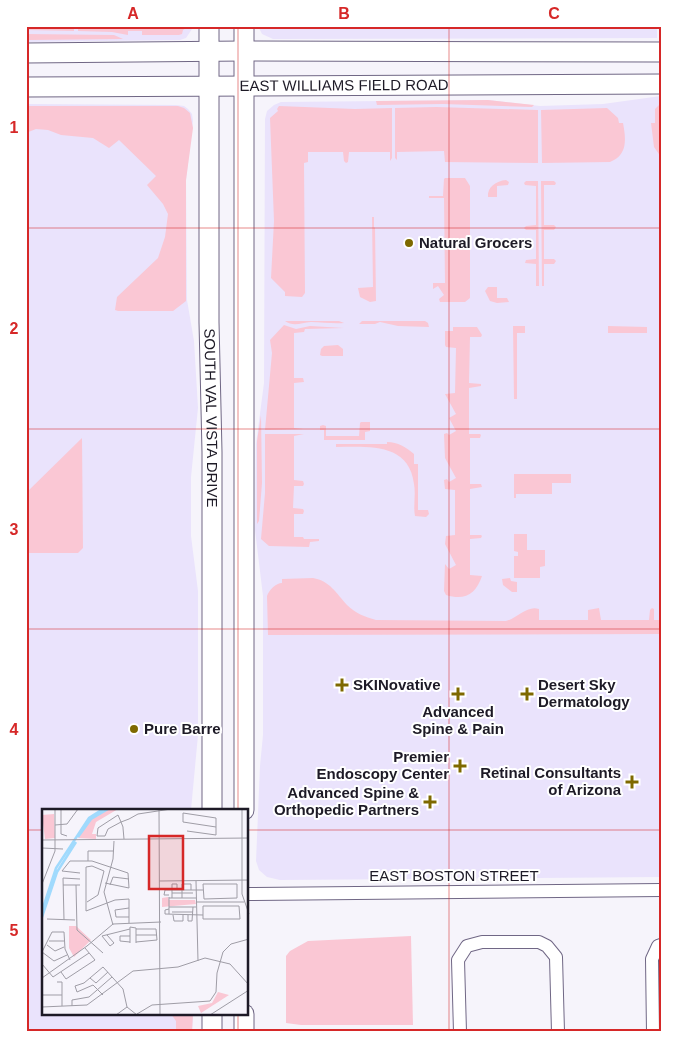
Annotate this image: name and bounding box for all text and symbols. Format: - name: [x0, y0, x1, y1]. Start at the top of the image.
- text: A: [127, 5, 139, 22]
- text: B: [338, 5, 350, 22]
- text: C: [548, 5, 560, 22]
- street label: EAST WILLIAMS FIELD ROAD: [239, 76, 449, 94]
- text: 1: [10, 119, 19, 136]
- place label: Natural Grocers: [419, 234, 532, 251]
- marker: Natural Grocers: [403, 237, 415, 249]
- text: 2: [10, 320, 19, 337]
- street label: SOUTH VAL VISTA DRIVE: [201, 328, 221, 508]
- text: 3: [10, 521, 19, 538]
- place label: SKINovative: [353, 676, 441, 693]
- place label: Desert Sky Dermatology: [538, 676, 630, 710]
- marker: SKINovative: [335, 678, 349, 692]
- marker: Advanced Spine & Pain: [451, 687, 465, 701]
- marker: Desert Sky Dermatology: [520, 687, 534, 701]
- place label: Advanced Spine & Pain: [412, 703, 504, 737]
- place label: Pure Barre: [144, 720, 221, 737]
- text: 4: [10, 721, 19, 738]
- marker: Pure Barre: [128, 723, 140, 735]
- place label: Premier Endoscopy Center: [316, 748, 449, 782]
- marker: Premier Endoscopy Center: [453, 759, 467, 773]
- place label: Retinal Consultants of Arizona: [480, 764, 622, 798]
- marker: Retinal Consultants of Arizona: [625, 775, 639, 789]
- place label: Advanced Spine & Orthopedic Partners: [274, 784, 419, 818]
- marker: Advanced Spine & Orthopedic Partners: [423, 795, 437, 809]
- inset map: [42, 809, 249, 1016]
- street label: EAST BOSTON STREET: [369, 867, 539, 884]
- text: 5: [10, 922, 19, 939]

